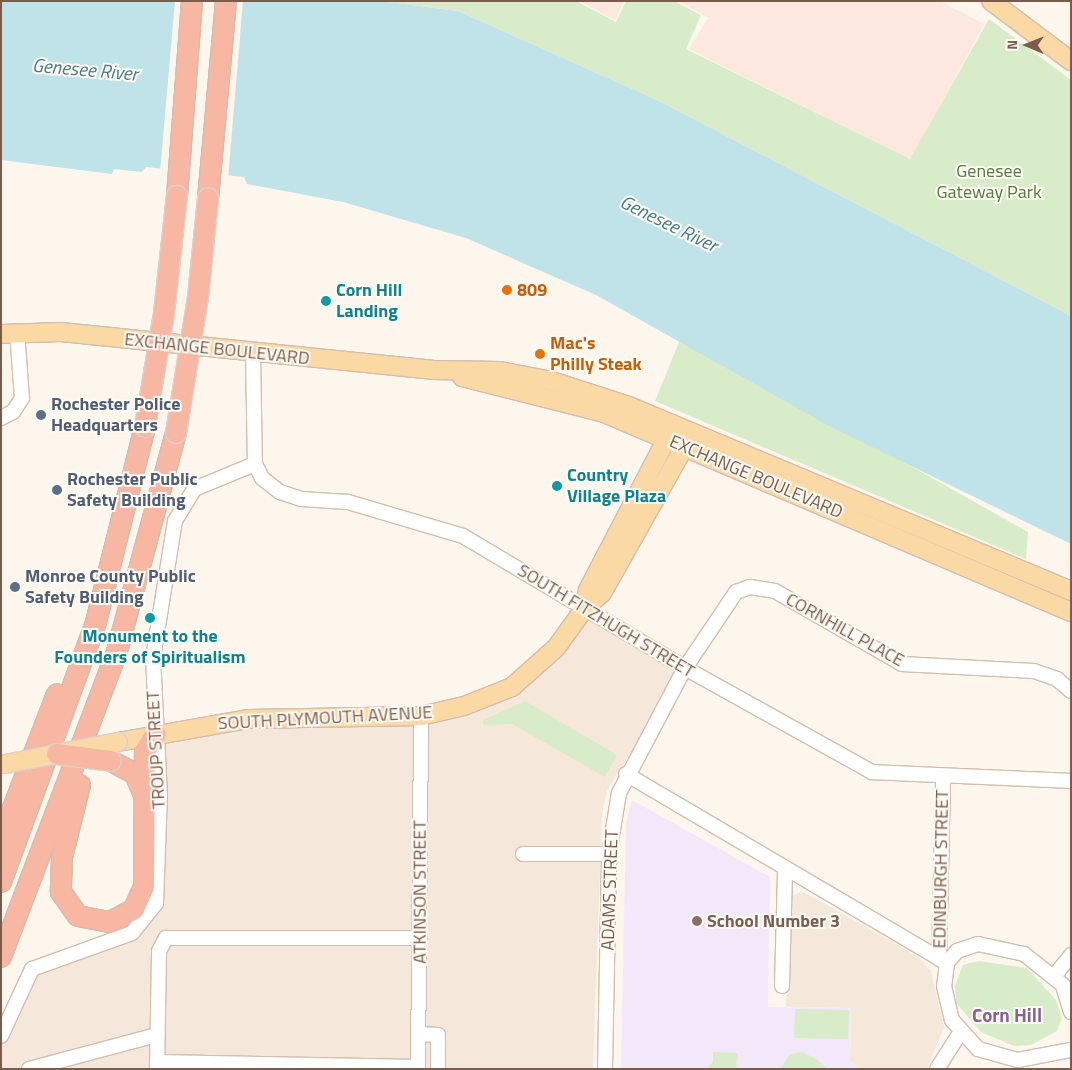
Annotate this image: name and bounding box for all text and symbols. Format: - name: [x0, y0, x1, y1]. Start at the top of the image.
- north arrow: [1002, 20, 1052, 70]
- text: N: [1001, 40, 1022, 50]
- water label: Genesee River: [31, 53, 139, 85]
- park label: Genesee Gateway Park: [936, 161, 1042, 203]
- water label: Genesee River: [617, 190, 721, 256]
- place label: 809: [517, 279, 547, 301]
- place label: Corn Hill Landing: [336, 280, 402, 322]
- marker: 809: [501, 284, 513, 296]
- marker: Corn Hill Landing: [320, 295, 332, 307]
- street label: EXCHANGE BOULEVARD: [123, 329, 311, 369]
- place label: Mac's Philly Steak: [550, 333, 642, 376]
- marker: Mac's Philly Steak: [534, 348, 546, 360]
- place label: Rochester Police Headquarters: [51, 394, 180, 436]
- marker: Rochester Police Headquarters: [35, 409, 47, 421]
- street label: EXCHANGE BOULEVARD: [666, 431, 846, 523]
- place label: Country Village Plaza: [567, 465, 666, 508]
- place label: Rochester Public Safety Building: [67, 469, 198, 512]
- marker: Country Village Plaza: [551, 480, 563, 492]
- marker: Rochester Public Safety Building: [51, 484, 63, 496]
- street label: SOUTH FITZHUGH STREET: [514, 560, 698, 682]
- place label: Monroe County Public Safety Building: [25, 566, 196, 608]
- marker: Monroe County Public Safety Building: [9, 581, 21, 593]
- street label: CORNHILL PLACE: [782, 589, 908, 671]
- marker: Monument to the Founders of Spiritualism: [144, 612, 156, 624]
- place label: Monument to the Founders of Spiritualism: [54, 626, 246, 669]
- street label: TROUP STREET: [142, 690, 170, 810]
- street label: SOUTH PLYMOUTH AVENUE: [217, 702, 433, 734]
- street label: EDINBURGH STREET: [929, 789, 953, 949]
- street label: ATKINSON STREET: [409, 820, 431, 964]
- street label: ADAMS STREET: [597, 829, 623, 951]
- place label: School Number 3: [707, 910, 840, 932]
- marker: School Number 3: [691, 915, 703, 927]
- district label: Corn Hill: [972, 1004, 1042, 1026]

